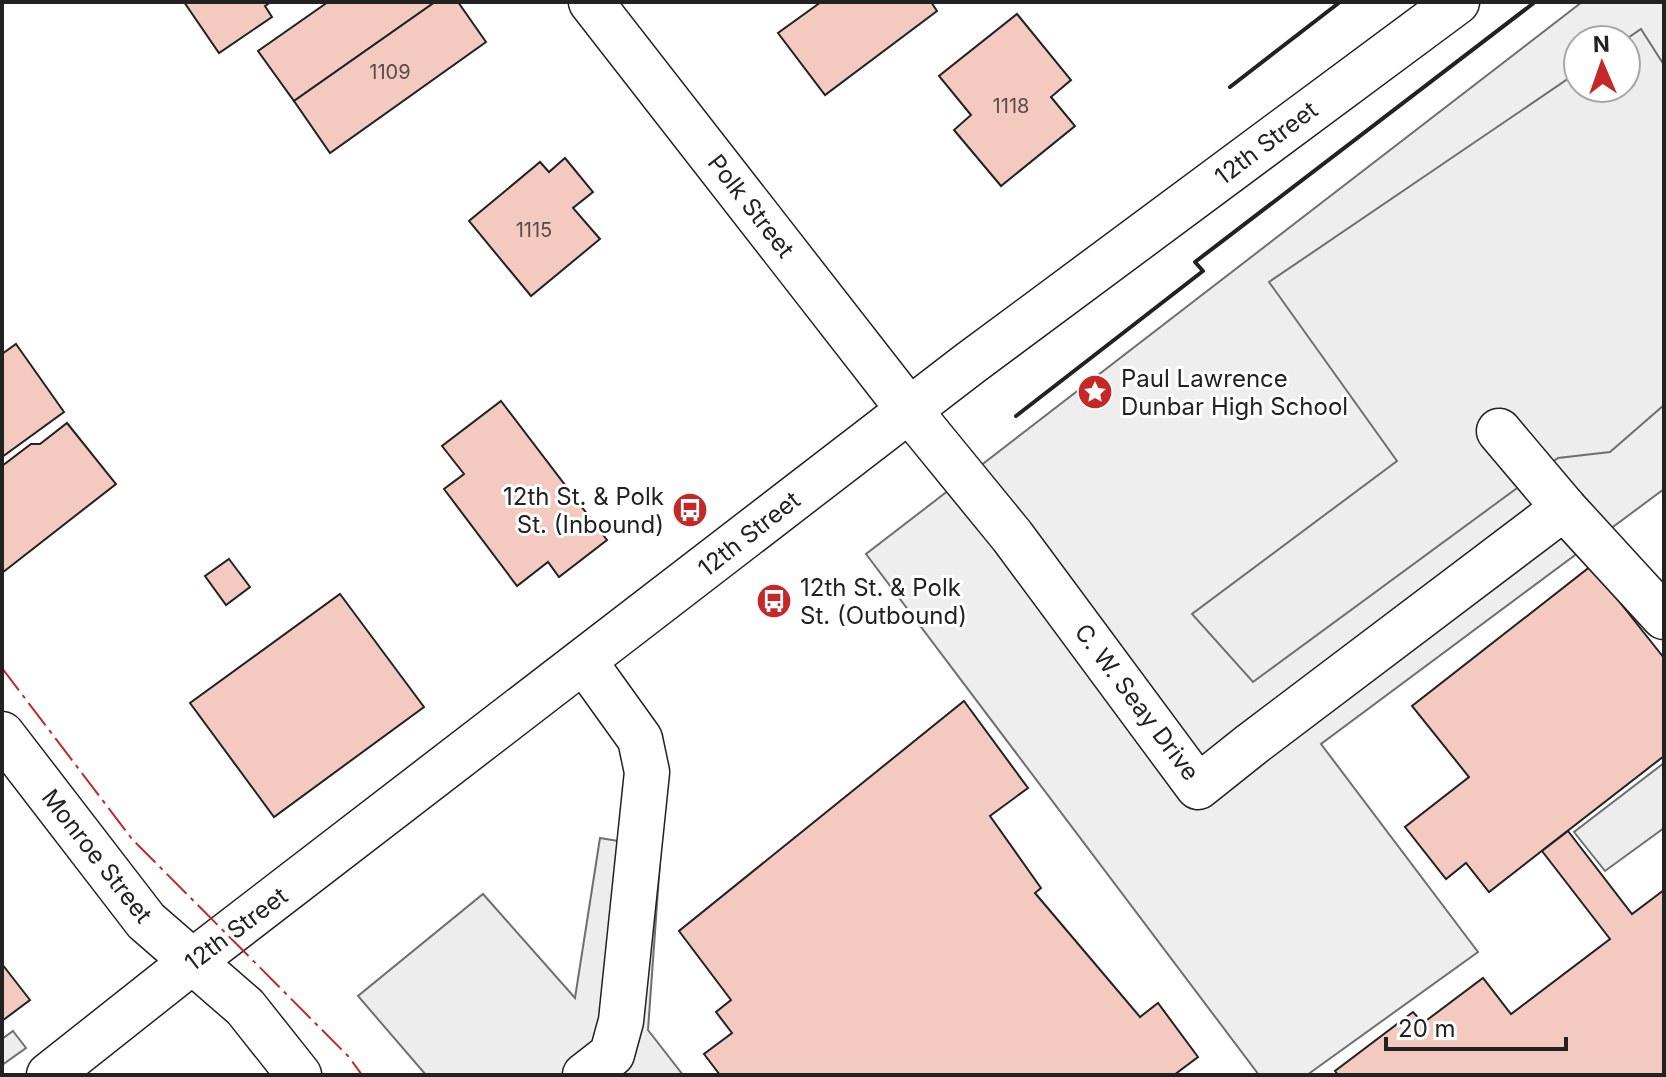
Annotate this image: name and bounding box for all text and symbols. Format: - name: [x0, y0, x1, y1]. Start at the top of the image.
- north arrow: [1562, 24, 1642, 104]
- text: N: [1592, 31, 1610, 57]
- house number: 1109: [369, 60, 411, 84]
- house number: 1118: [993, 94, 1029, 118]
- street label: 12th Street: [1209, 95, 1323, 191]
- street label: Polk Street: [702, 149, 800, 264]
- house number: 1115: [516, 218, 552, 242]
- place label: Paul Lawrence Dunbar High School: [1121, 364, 1348, 421]
- place icon: Paul Lawrence Dunbar High School: [1076, 373, 1114, 411]
- place label: 12th St. & Polk St. (Inbound): [503, 482, 664, 539]
- street label: 12th Street: [692, 485, 806, 583]
- bus stop icon: 12th St. & Polk St. (Inbound): [671, 491, 709, 529]
- place label: 12th St. & Polk St. (Outbound): [800, 573, 967, 630]
- bus stop icon: 12th St. & Polk St. (Outbound): [755, 582, 793, 620]
- street label: C. W. Seay Drive: [1069, 618, 1205, 786]
- street label: Monroe Street: [36, 783, 158, 929]
- street label: 12th Street: [179, 881, 293, 977]
- scale bar: [1386, 1001, 1566, 1051]
- text: 20 m: [1398, 1014, 1456, 1043]

